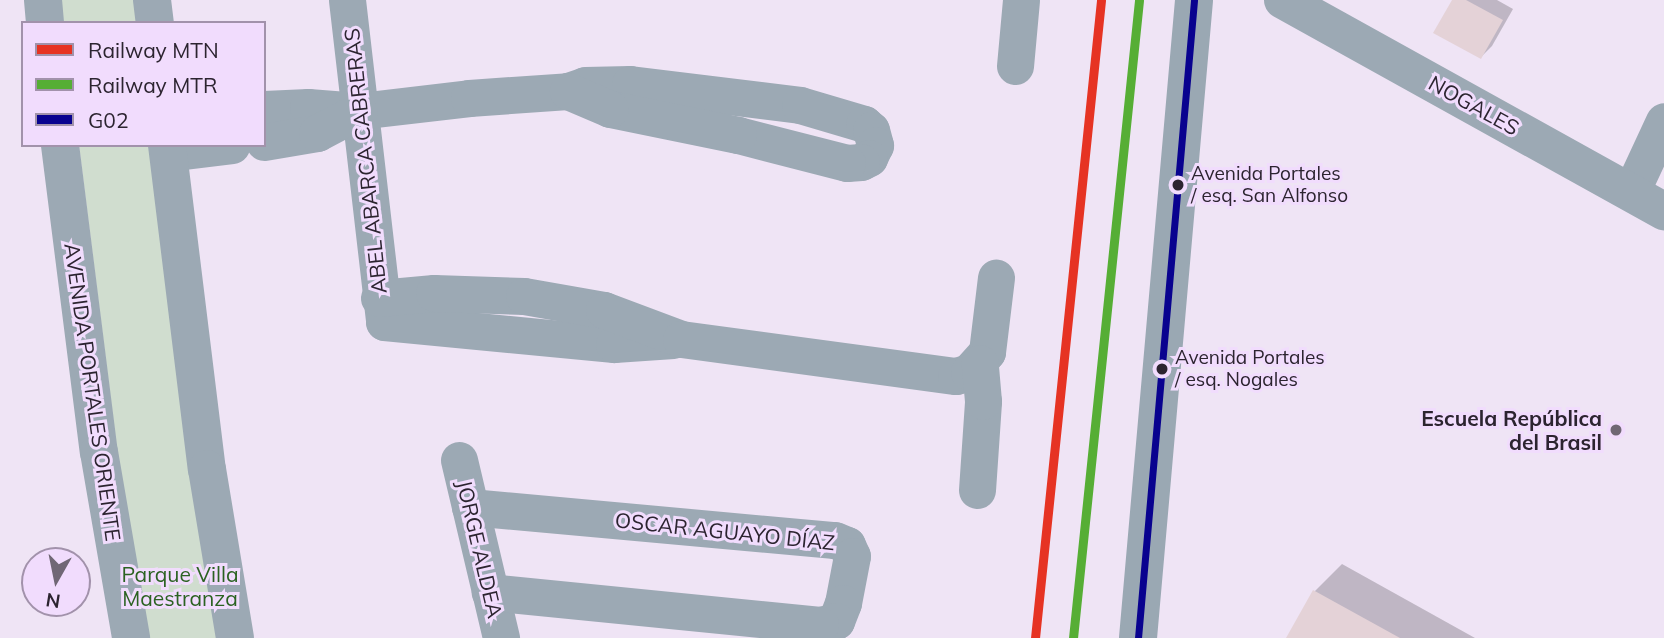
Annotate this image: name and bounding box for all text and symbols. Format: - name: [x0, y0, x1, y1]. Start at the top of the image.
- legend: [21, 21, 266, 147]
- street label: ABEL ABARCA CABRERAS: [339, 27, 391, 295]
- text: Railway MTN: [88, 37, 219, 63]
- street label: NOGALES: [1424, 70, 1524, 140]
- text: Railway MTR: [88, 72, 218, 98]
- text: G02: [88, 107, 129, 133]
- place label: Avenida Portales / esq. San Alfonso: [1191, 163, 1348, 207]
- marker: Avenida Portales / esq. San Alfonso: [1171, 178, 1185, 192]
- street label: AVENIDA PORTALES ORIENTE: [60, 241, 126, 543]
- place label: Avenida Portales / esq. Nogales: [1175, 347, 1325, 391]
- marker: Avenida Portales / esq. Nogales: [1155, 362, 1169, 376]
- place label: Escuela República del Brasil: [1421, 405, 1602, 455]
- marker: Escuela República del Brasil: [1608, 422, 1624, 438]
- street label: JORGE ALDEA: [452, 478, 508, 620]
- street label: OSCAR AGUAYO DÍAZ: [614, 507, 836, 555]
- north arrow: [21, 547, 91, 617]
- park label: Parque Villa Maestranza: [121, 561, 239, 611]
- text: N: [44, 588, 62, 614]

